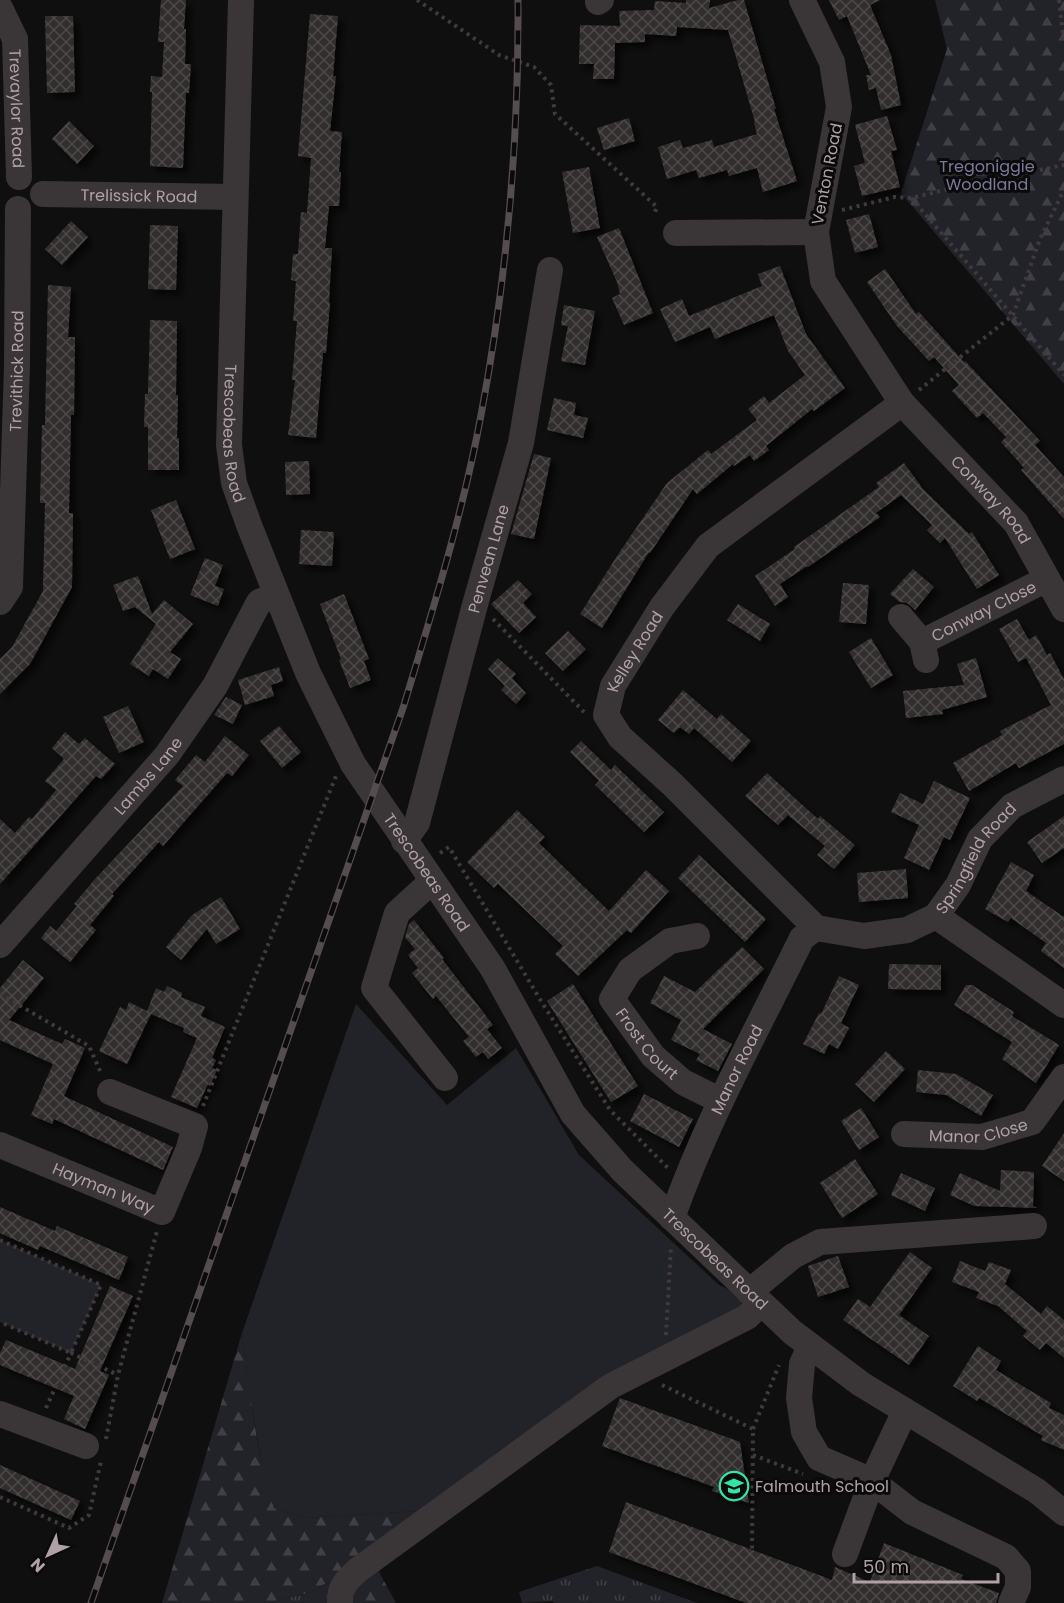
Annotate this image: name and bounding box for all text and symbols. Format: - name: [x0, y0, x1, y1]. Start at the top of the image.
- street label: Trevaylor Road: [4, 48, 30, 169]
- street label: Venton Road: [806, 121, 848, 227]
- park label: Tregoniggie Woodland: [939, 155, 1035, 196]
- street label: Trelissick Road: [80, 183, 198, 208]
- street label: Trevithick Road: [3, 310, 29, 432]
- street label: Trescobeas Road: [217, 364, 252, 506]
- street label: Conway Road: [946, 450, 1037, 548]
- street label: Penvean Lane: [462, 502, 514, 615]
- street label: Conway Close: [927, 575, 1040, 647]
- street label: Kelley Road: [600, 606, 668, 694]
- street label: Lambs Lane: [108, 732, 188, 820]
- street label: Springfield Road: [930, 797, 1021, 918]
- street label: Trescobeas Road: [378, 808, 476, 936]
- street label: Frost Court: [610, 1003, 684, 1085]
- street label: Manor Road: [705, 1021, 768, 1118]
- street label: Manor Close: [928, 1112, 1030, 1149]
- street label: Hayman Way: [49, 1156, 158, 1219]
- street label: Trescobeas Road: [657, 1203, 773, 1315]
- school or university icon: Falmouth School: [718, 1470, 750, 1502]
- place label: Falmouth School: [755, 1475, 889, 1498]
- north arrow: [18, 1525, 78, 1585]
- scale bar: [854, 1546, 998, 1584]
- text: N: [25, 1553, 50, 1578]
- text: 50 m: [863, 1554, 909, 1579]

